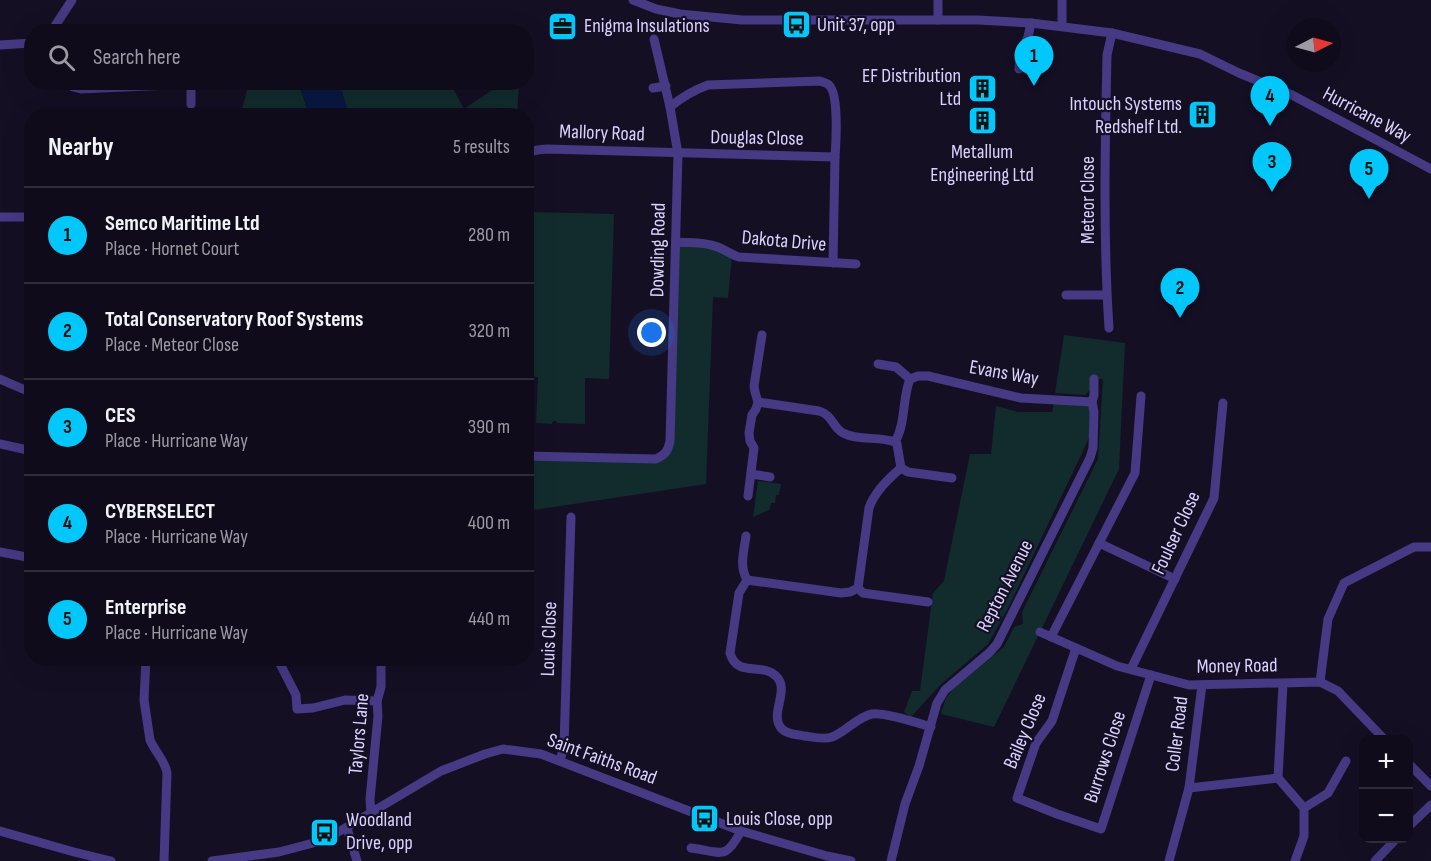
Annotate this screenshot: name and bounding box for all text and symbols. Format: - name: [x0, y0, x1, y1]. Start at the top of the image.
- bus stop icon: Unit 37, opp: [780, 9, 812, 41]
- office icon: Enigma Insulations: [547, 10, 579, 42]
- place label: Unit 37, opp: [817, 13, 895, 37]
- place label: Enigma Insulations: [584, 14, 710, 38]
- north arrow: [1287, 18, 1341, 72]
- search box: [24, 24, 534, 90]
- pin: 1: [1014, 36, 1054, 86]
- icon: search: [45, 41, 78, 74]
- text: Search here: [93, 44, 180, 71]
- place label: EF Distribution Ltd: [862, 64, 961, 111]
- building icon: EF Distribution Ltd: [966, 72, 998, 104]
- pin: 4: [1250, 76, 1290, 126]
- street label: Hurricane Way: [1319, 82, 1416, 148]
- place label: Intouch Systems Redshelf Ltd.: [1070, 92, 1182, 139]
- building icon: Intouch Systems Redshelf Ltd.: [1187, 99, 1219, 131]
- building icon: Metallum Engineering Ltd: [966, 105, 998, 137]
- street label: Mallory Road: [559, 120, 645, 146]
- street label: Douglas Close: [710, 125, 804, 151]
- text: Nearby: [48, 132, 114, 163]
- text: 5 results: [453, 135, 510, 159]
- place label: Metallum Engineering Ltd: [930, 140, 1034, 187]
- pin: 3: [1252, 142, 1292, 192]
- pin: 5: [1350, 150, 1388, 199]
- street label: Meteor Close: [1076, 156, 1100, 244]
- street label: Dowding Road: [645, 203, 671, 297]
- text: Semco Maritime Ltd: [105, 210, 260, 237]
- text: 1: [64, 223, 71, 247]
- text: 280 m: [468, 223, 510, 247]
- street label: Dakota Drive: [741, 225, 827, 257]
- text: Place · Hornet Court: [105, 237, 239, 261]
- pin: 2: [1160, 268, 1200, 318]
- text: Total Conservatory Roof Systems: [105, 306, 364, 333]
- your location: [637, 318, 666, 347]
- text: 2: [63, 319, 72, 343]
- text: 320 m: [468, 319, 510, 343]
- text: Place · Meteor Close: [105, 333, 239, 357]
- street label: Evans Way: [967, 355, 1041, 391]
- text: CES: [105, 402, 136, 429]
- text: 3: [63, 415, 72, 439]
- text: 390 m: [468, 415, 510, 439]
- text: Place · Hurricane Way: [105, 429, 248, 453]
- street label: Foulser Close: [1146, 488, 1206, 578]
- text: CYBERSELECT: [105, 498, 215, 525]
- text: 4: [63, 511, 72, 535]
- text: 400 m: [468, 511, 510, 535]
- text: Place · Hurricane Way: [105, 525, 248, 549]
- street label: Repton Avenue: [972, 536, 1038, 636]
- text: Enterprise: [105, 594, 186, 621]
- street label: Louis Close: [536, 601, 562, 677]
- text: 5: [63, 607, 72, 631]
- text: 440 m: [468, 607, 510, 631]
- text: Place · Hurricane Way: [105, 621, 248, 645]
- street label: Money Road: [1196, 653, 1278, 679]
- street label: Bailey Close: [998, 690, 1052, 772]
- street label: Taylors Lane: [343, 692, 375, 776]
- street label: Coller Road: [1160, 695, 1194, 773]
- street label: Burrows Close: [1079, 708, 1131, 806]
- street label: Saint Faiths Road: [544, 728, 660, 790]
- map controls: [1359, 735, 1413, 843]
- button: +: [1359, 735, 1413, 789]
- button: −: [1359, 789, 1413, 843]
- bus stop icon: Louis Close, opp: [689, 803, 721, 835]
- place label: Louis Close, opp: [726, 807, 833, 831]
- place label: Woodland Drive, opp: [346, 808, 413, 855]
- bus stop icon: Woodland Drive, opp: [309, 816, 341, 848]

